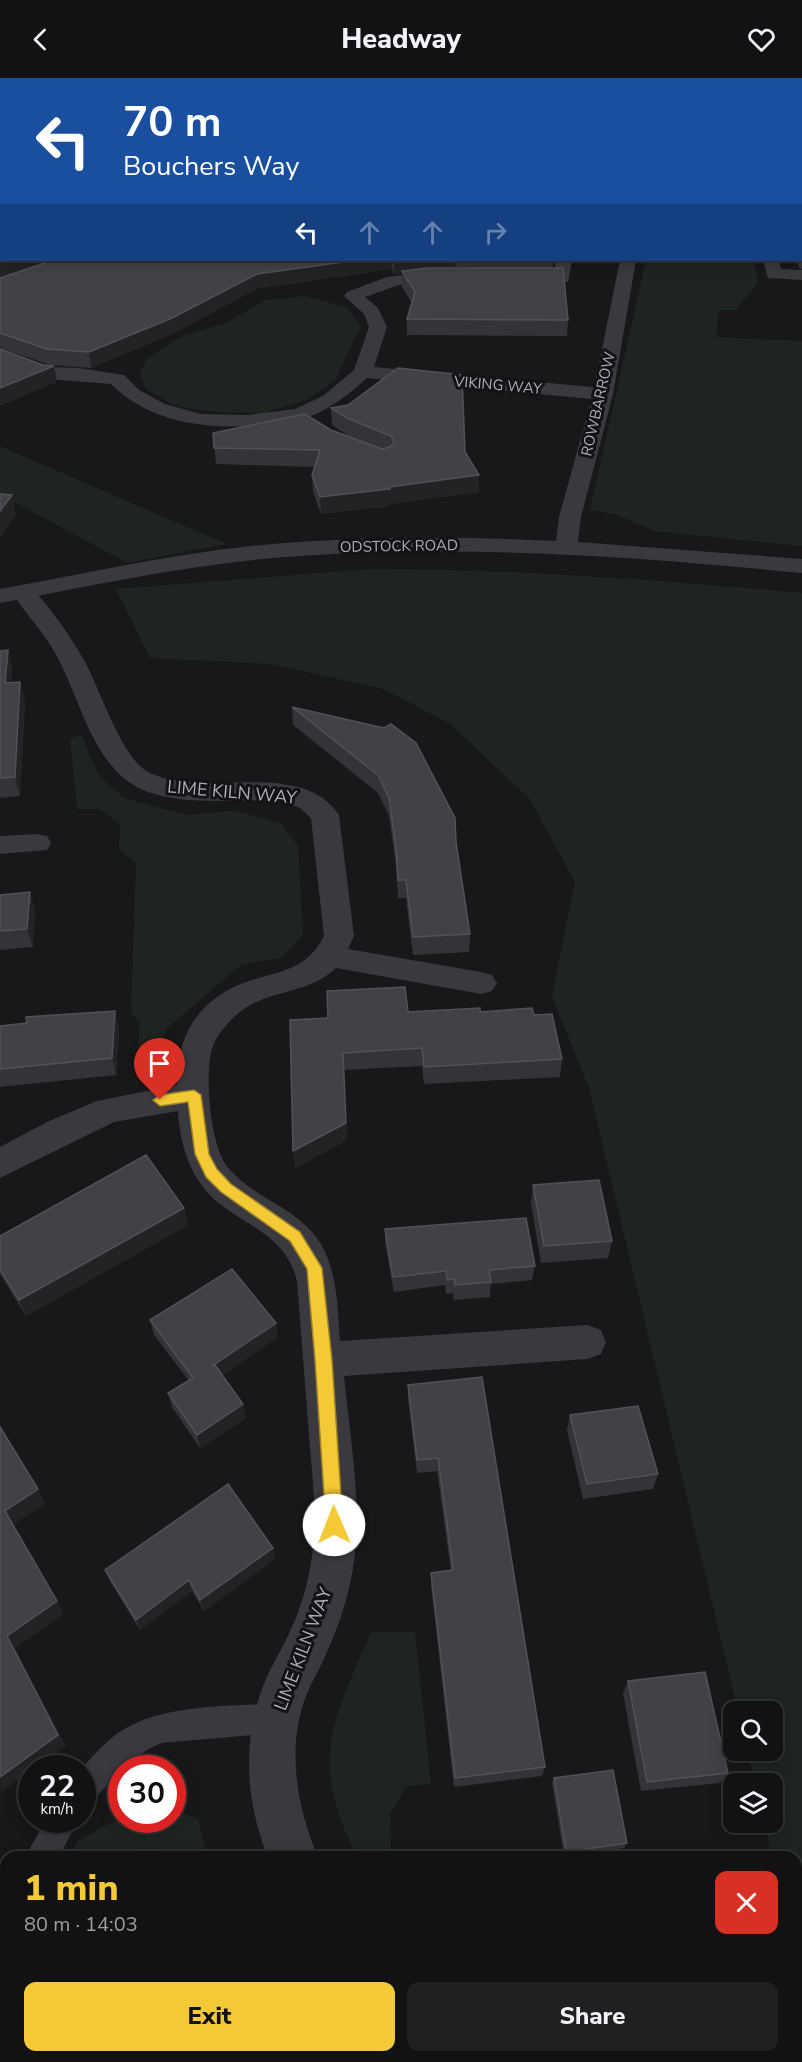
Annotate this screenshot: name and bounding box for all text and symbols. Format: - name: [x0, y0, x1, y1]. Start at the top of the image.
- text: Headway: [341, 21, 461, 58]
- icon: back: [24, 23, 57, 56]
- icon: heart: [745, 23, 778, 56]
- text: 70 m: [123, 94, 222, 151]
- icon: left: [24, 102, 102, 180]
- text: Bouchers Way: [123, 148, 299, 185]
- icon: left: [290, 216, 323, 249]
- icon: ahead: [353, 216, 386, 249]
- icon: ahead: [416, 216, 449, 249]
- icon: right: [479, 216, 512, 249]
- street label: ROWBARROW: [576, 349, 620, 458]
- street label: VIKING WAY: [452, 371, 544, 399]
- street label: ODSTOCK ROAD: [340, 535, 458, 557]
- street label: LIME KILN WAY: [166, 774, 298, 810]
- pin: [134, 1038, 185, 1100]
- icon: arrive: [143, 1047, 176, 1080]
- position arrow: [302, 1493, 366, 1557]
- street label: LIME KILN WAY: [269, 1584, 338, 1714]
- map controls: [723, 1701, 783, 1833]
- button: search: [723, 1701, 783, 1761]
- speed limit sign: 30: [108, 1755, 186, 1833]
- text: 22: [39, 1766, 75, 1807]
- button: layers: [723, 1773, 783, 1833]
- text: km/h: [40, 1799, 74, 1819]
- text: 1 min: [24, 1864, 119, 1913]
- button: close: [715, 1871, 778, 1934]
- text: 80 m · 14:03: [24, 1911, 138, 1938]
- button: Exit: [24, 1982, 395, 2051]
- button: Share: [407, 1982, 778, 2051]

